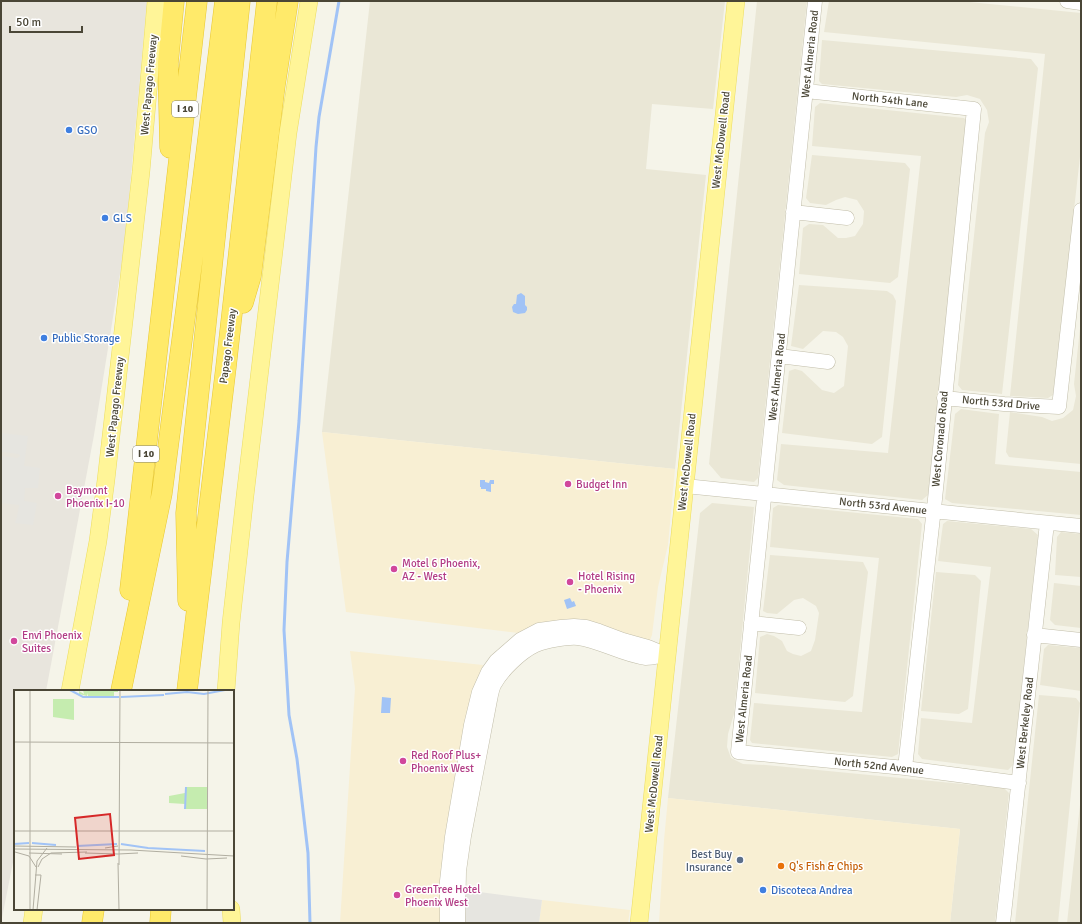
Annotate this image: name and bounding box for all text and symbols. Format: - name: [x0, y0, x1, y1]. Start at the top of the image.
- scale bar: [10, 8, 82, 34]
- street label: West Almeria Road: [799, 9, 821, 99]
- text: 50 m: [16, 15, 41, 30]
- street label: West Papago Freeway: [138, 33, 160, 136]
- street label: West McDowell Road: [709, 90, 733, 189]
- street label: North 54th Lane: [851, 90, 929, 110]
- road number: I 10: [172, 101, 198, 117]
- place label: GSO: [77, 124, 97, 137]
- marker: GSO: [64, 125, 74, 135]
- place label: GLS: [113, 212, 132, 225]
- marker: GLS: [100, 213, 110, 223]
- street label: Papago Freeway: [217, 307, 239, 384]
- place label: Public Storage: [52, 332, 120, 345]
- street label: West Almeria Road: [766, 332, 788, 422]
- marker: Public Storage: [39, 333, 49, 343]
- street label: West Papago Freeway: [103, 355, 127, 458]
- street label: West Coronado Road: [929, 390, 951, 488]
- street label: North 53rd Drive: [961, 393, 1041, 413]
- street label: West McDowell Road: [675, 412, 699, 511]
- road number: I 10: [133, 446, 159, 462]
- place label: Budget Inn: [576, 478, 627, 491]
- marker: Budget Inn: [563, 479, 573, 489]
- place label: Baymont Phoenix I-10: [66, 484, 125, 510]
- marker: Baymont Phoenix I-10: [53, 491, 63, 501]
- street label: North 53rd Avenue: [838, 495, 928, 517]
- place label: Motel 6 Phoenix, AZ - West: [402, 557, 480, 583]
- marker: Motel 6 Phoenix, AZ - West: [389, 564, 399, 574]
- place label: Hotel Rising - Phoenix: [578, 570, 635, 596]
- marker: Hotel Rising - Phoenix: [565, 577, 575, 587]
- place label: Envi Phoenix Suites: [22, 629, 82, 655]
- marker: Envi Phoenix Suites: [9, 636, 19, 646]
- street label: West Almeria Road: [733, 654, 755, 744]
- street label: West Berkeley Road: [1014, 676, 1036, 769]
- inset map: [14, 690, 234, 910]
- street label: West McDowell Road: [642, 734, 666, 833]
- place label: Red Roof Plus+ Phoenix West: [411, 749, 481, 775]
- street label: North 52nd Avenue: [833, 755, 925, 777]
- marker: Red Roof Plus+ Phoenix West: [398, 756, 408, 766]
- place label: Best Buy Insurance: [686, 848, 733, 874]
- marker: Best Buy Insurance: [735, 855, 745, 865]
- place label: Q's Fish & Chips: [789, 860, 863, 873]
- marker: Q's Fish & Chips: [776, 861, 786, 871]
- place label: GreenTree Hotel Phoenix West: [405, 883, 481, 909]
- place label: Discoteca Andrea: [771, 884, 853, 897]
- marker: Discoteca Andrea: [758, 885, 768, 895]
- marker: GreenTree Hotel Phoenix West: [392, 890, 402, 900]

